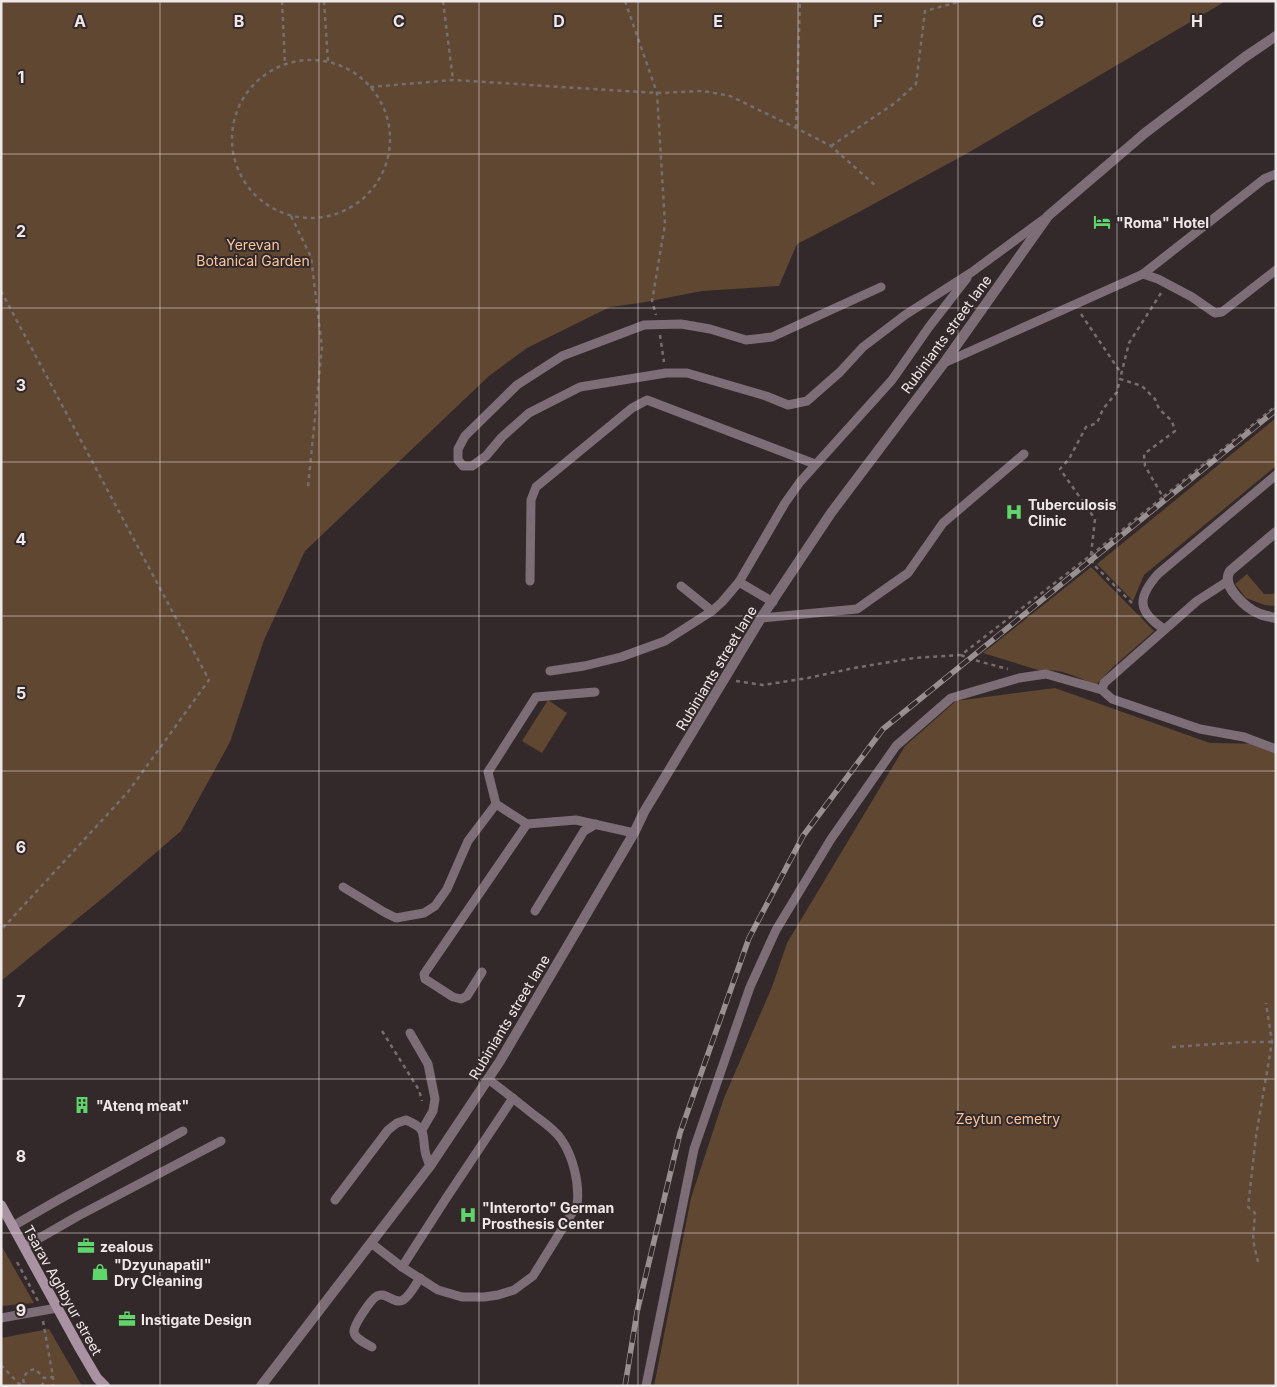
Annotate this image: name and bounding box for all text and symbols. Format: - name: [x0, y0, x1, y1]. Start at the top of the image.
- text: A: [74, 11, 86, 31]
- text: B: [234, 11, 244, 31]
- text: C: [393, 11, 405, 31]
- text: D: [553, 11, 565, 31]
- text: E: [713, 11, 723, 31]
- text: F: [873, 11, 883, 31]
- text: G: [1032, 11, 1044, 31]
- text: H: [1191, 11, 1203, 31]
- text: 1: [18, 67, 24, 87]
- hotel icon: "Roma" Hotel: [1092, 212, 1112, 232]
- place label: "Roma" Hotel: [1116, 214, 1209, 231]
- text: 2: [16, 221, 26, 241]
- park label: Yerevan Botanical Garden: [196, 236, 310, 269]
- street label: Rubiniants street lane: [897, 271, 995, 397]
- text: 3: [16, 375, 26, 395]
- place label: Tuberculosis Clinic: [1028, 496, 1117, 529]
- hospital icon: Tuberculosis Clinic: [1004, 502, 1024, 522]
- text: 4: [16, 529, 27, 549]
- street label: Rubiniants street lane: [672, 603, 760, 733]
- text: 5: [16, 683, 26, 703]
- text: 6: [16, 837, 26, 857]
- street label: Rubiniants street lane: [465, 952, 553, 1082]
- text: 7: [16, 991, 26, 1011]
- building icon: "Atenq meat": [72, 1095, 92, 1115]
- place label: "Atenq meat": [96, 1097, 189, 1114]
- park label: Zeytun cemetry: [956, 1110, 1060, 1127]
- text: 8: [16, 1146, 26, 1166]
- place label: "Interorto" German Prosthesis Center: [482, 1199, 614, 1232]
- hospital icon: "Interorto" German Prosthesis Center: [458, 1205, 478, 1225]
- street label: Tsarav Aghbyur street: [20, 1222, 106, 1358]
- office icon: zealous: [76, 1236, 96, 1256]
- place label: zealous: [100, 1238, 153, 1255]
- place label: "Dzyunapatil" Dry Cleaning: [114, 1256, 211, 1289]
- shop icon: "Dzyunapatil" Dry Cleaning: [90, 1262, 110, 1282]
- text: 9: [16, 1300, 26, 1320]
- office icon: Instigate Design: [117, 1309, 137, 1329]
- place label: Instigate Design: [141, 1311, 252, 1328]

